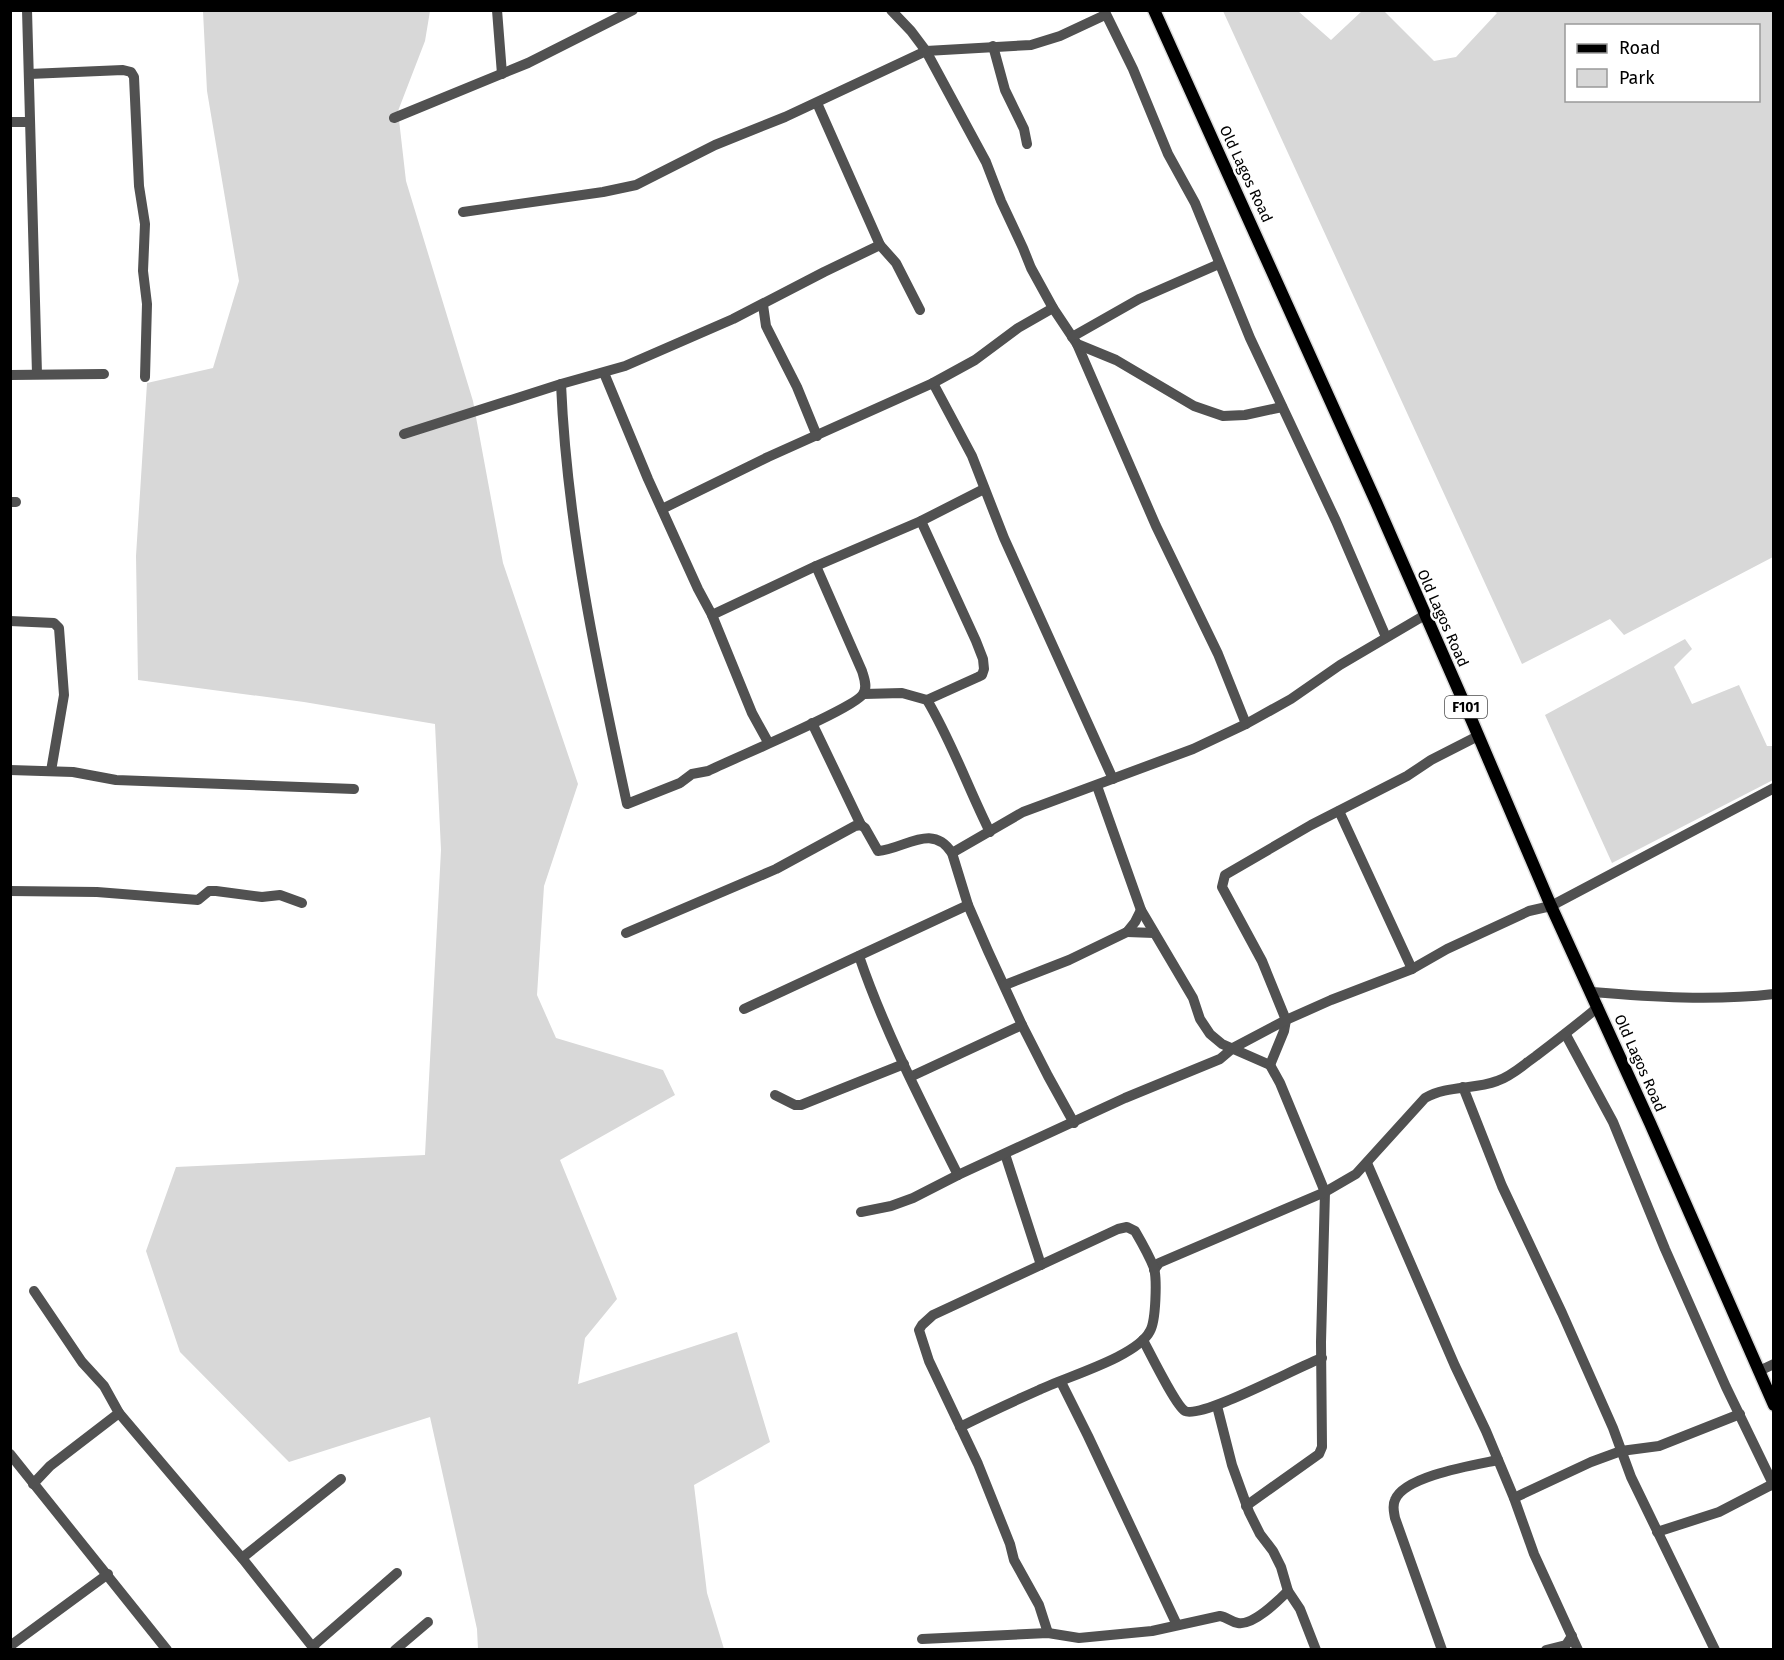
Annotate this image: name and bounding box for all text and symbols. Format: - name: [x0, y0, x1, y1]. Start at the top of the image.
- legend: [1565, 24, 1760, 102]
- text: Road: [1619, 37, 1661, 59]
- text: Park: [1619, 67, 1655, 89]
- street label: Old Lagos Road: [1216, 123, 1276, 225]
- street label: Old Lagos Road: [1413, 566, 1473, 670]
- road number: F101: [1445, 696, 1487, 718]
- street label: Old Lagos Road: [1610, 1011, 1670, 1115]

